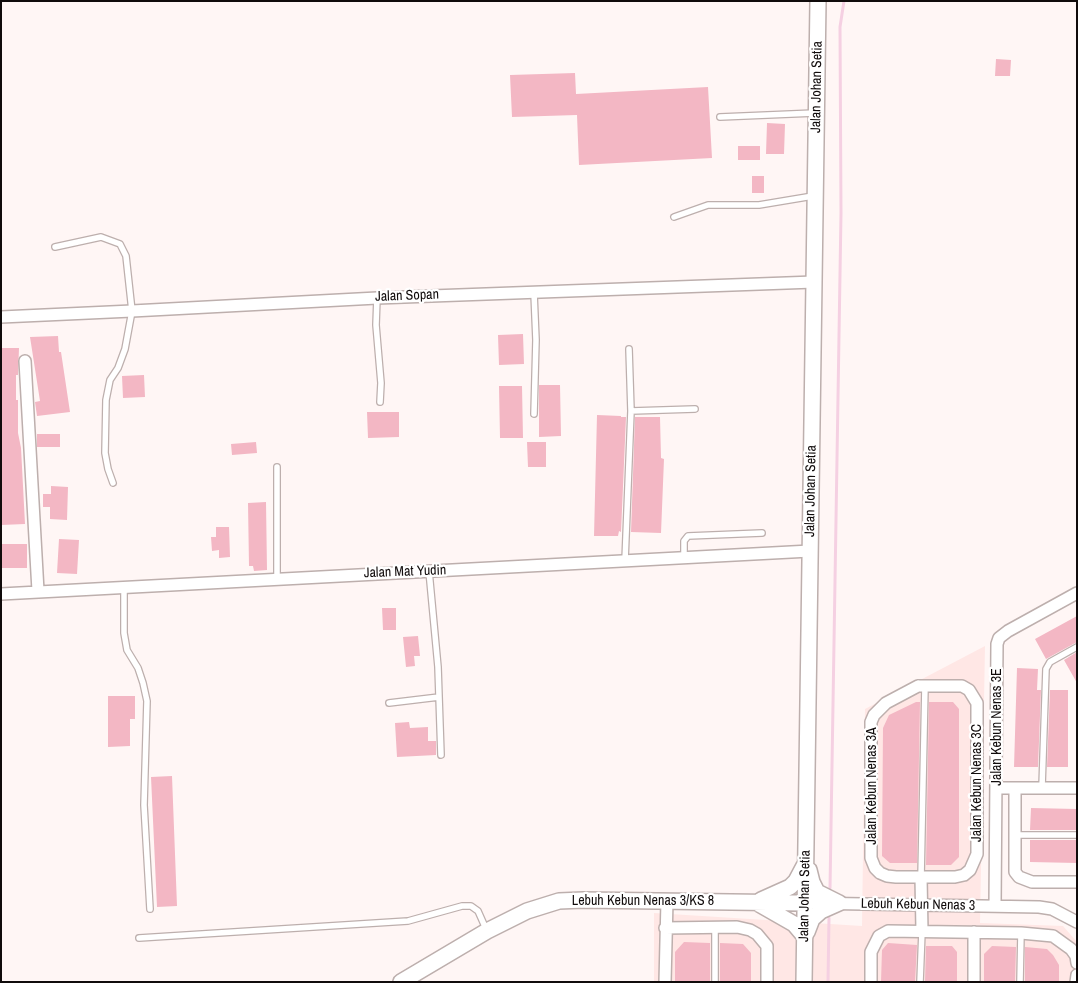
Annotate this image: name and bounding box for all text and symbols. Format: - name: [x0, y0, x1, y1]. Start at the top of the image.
- street label: Jalan Johan Setia: [808, 41, 826, 133]
- street label: Jalan Sopan: [375, 286, 439, 306]
- street label: Jalan Johan Setia: [802, 445, 820, 537]
- street label: Jalan Mat Yudin: [364, 562, 446, 582]
- street label: Jalan Kebun Nenas 3E: [989, 668, 1005, 786]
- street label: Jalan Kebun Nenas 3C: [969, 724, 985, 842]
- street label: Jalan Kebun Nenas 3A: [864, 727, 880, 845]
- street label: Jalan Johan Setia: [796, 850, 814, 942]
- street label: Lebuh Kebun Nenas 3/KS 8: [572, 893, 714, 909]
- street label: Lebuh Kebun Nenas 3: [861, 896, 975, 914]

